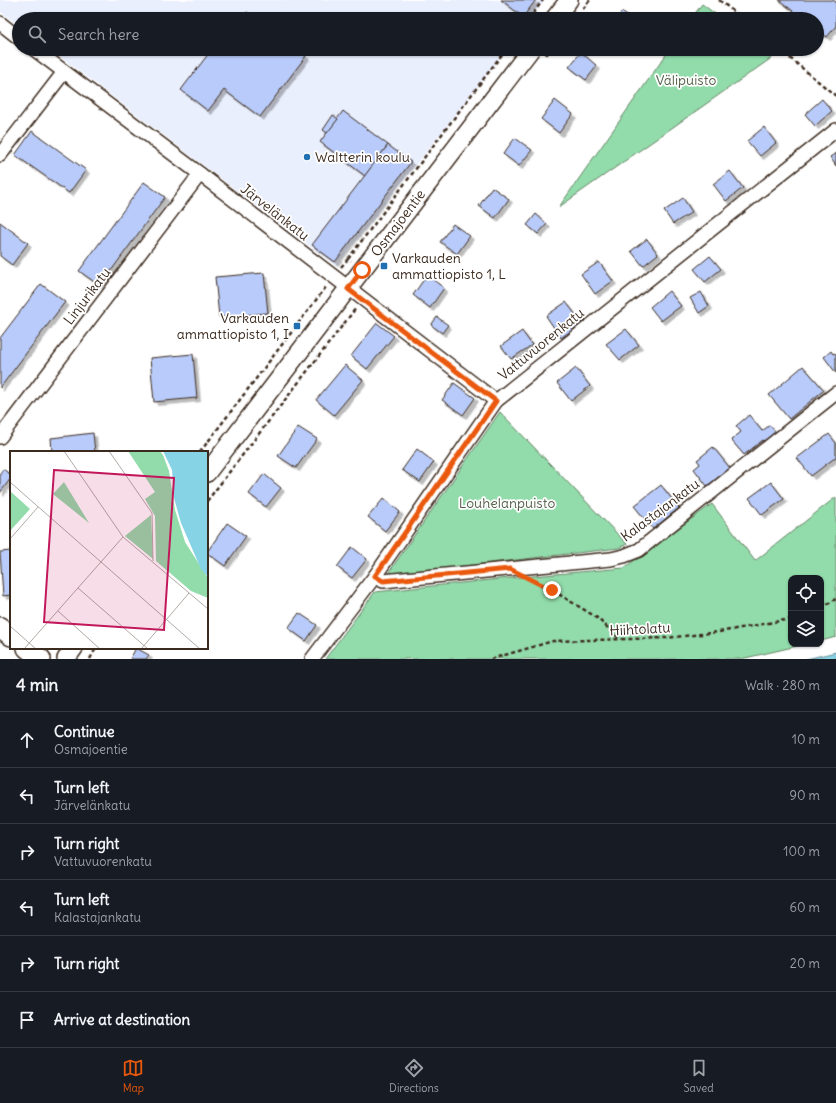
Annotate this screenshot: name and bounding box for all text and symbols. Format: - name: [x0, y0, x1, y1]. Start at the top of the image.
- search box: [12, 12, 824, 56]
- icon: search: [26, 23, 48, 45]
- text: Search here: [58, 25, 139, 44]
- park label: Välipuisto: [656, 71, 716, 89]
- place label: Waltterin koulu: [315, 148, 410, 166]
- marker: Waltterin koulu: [302, 152, 312, 162]
- street label: Järvelänkatu: [237, 180, 313, 244]
- street label: Osmajoentie: [367, 186, 429, 260]
- place label: Varkauden ammattiopisto 1, L: [392, 249, 506, 283]
- route start: [353, 261, 371, 279]
- marker: Varkauden ammattiopisto 1, L: [379, 261, 389, 271]
- street label: Linjurikatu: [60, 264, 114, 328]
- street label: Vattuvuorenkatu: [494, 304, 588, 384]
- place label: Varkauden ammattiopisto 1, I: [177, 309, 289, 343]
- marker: Varkauden ammattiopisto 1, I: [292, 321, 302, 331]
- inset map: [10, 451, 208, 649]
- street label: Kalastajankatu: [617, 475, 703, 545]
- park label: Louhelanpuisto: [459, 494, 555, 512]
- map controls: [788, 575, 824, 647]
- button: locate: [788, 575, 824, 611]
- route end: [543, 581, 561, 599]
- button: layers: [788, 611, 824, 647]
- street label: Hiihtolatu: [609, 618, 671, 640]
- text: 4 min: [16, 674, 58, 696]
- text: Walk · 280 m: [745, 677, 820, 694]
- text: Continue: [54, 722, 115, 741]
- icon: ahead: [16, 729, 38, 751]
- text: 10 m: [792, 731, 820, 748]
- text: Osmajoentie: [54, 741, 128, 758]
- text: Turn left: [54, 778, 109, 797]
- icon: left: [16, 785, 38, 807]
- text: 90 m: [789, 787, 820, 804]
- text: Järvelänkatu: [54, 797, 130, 814]
- text: Turn right: [54, 834, 119, 853]
- icon: right: [16, 841, 38, 863]
- text: 100 m: [783, 843, 820, 860]
- text: Vattuvuorenkatu: [54, 853, 152, 870]
- text: Turn left: [54, 890, 109, 909]
- icon: left: [16, 897, 38, 919]
- text: 60 m: [789, 899, 820, 916]
- text: Kalastajankatu: [54, 909, 141, 926]
- icon: right: [16, 953, 38, 975]
- text: Turn right: [54, 954, 119, 973]
- text: 20 m: [790, 955, 820, 972]
- icon: arrive: [16, 1009, 38, 1031]
- text: Arrive at destination: [54, 1010, 190, 1029]
- tab: Map: [122, 1057, 144, 1095]
- tab: Directions: [389, 1057, 439, 1095]
- tab: Saved: [683, 1057, 714, 1095]

